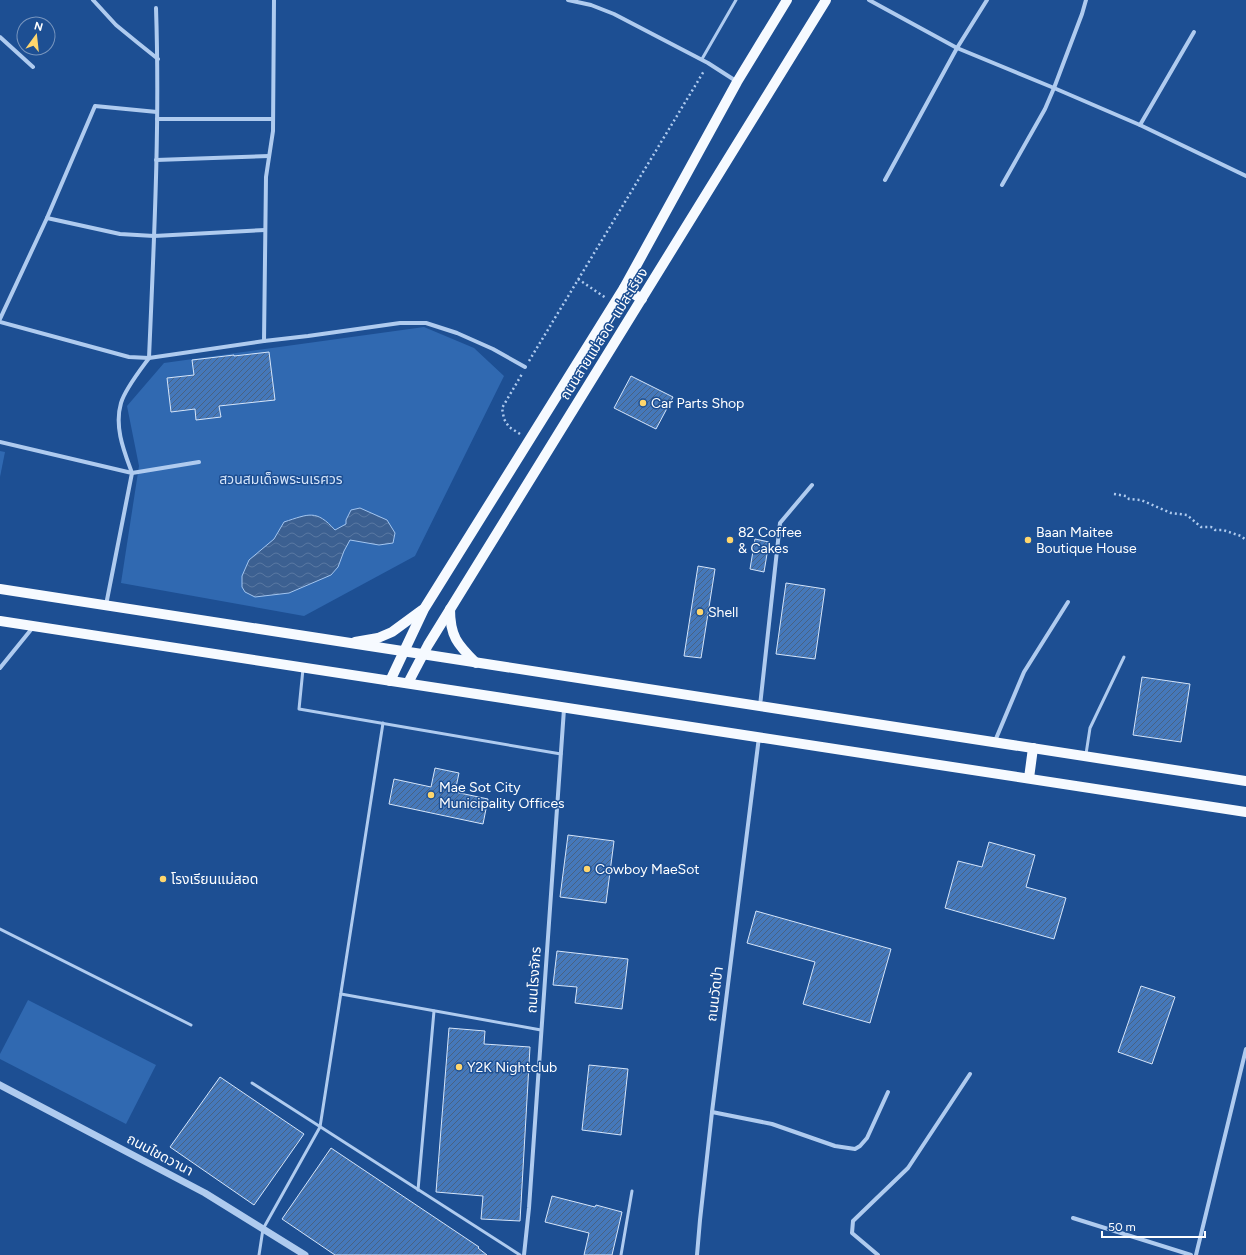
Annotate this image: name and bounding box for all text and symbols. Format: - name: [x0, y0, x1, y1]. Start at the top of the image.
- north arrow: [16, 16, 56, 56]
- text: N: [33, 19, 44, 34]
- street label: ถนนสายแม่สอด–แม่สะเรียง: [556, 265, 652, 403]
- place label: Car Parts Shop: [651, 395, 744, 412]
- marker: Car Parts Shop: [638, 398, 648, 408]
- park label: สวนสมเด็จพระนเรศวร: [219, 471, 343, 488]
- place label: 82 Coffee & Cakes: [738, 524, 802, 557]
- place label: Baan Maitee Boutique House: [1036, 524, 1137, 557]
- marker: 82 Coffee & Cakes: [725, 535, 735, 545]
- marker: Baan Maitee Boutique House: [1023, 535, 1033, 545]
- place label: Shell: [708, 604, 738, 621]
- marker: Shell: [695, 607, 705, 617]
- place label: Mae Sot City Municipality Offices: [439, 779, 565, 812]
- marker: Mae Sot City Municipality Offices: [426, 790, 436, 800]
- place label: Cowboy MaeSot: [595, 861, 700, 878]
- marker: Cowboy MaeSot: [582, 864, 592, 874]
- place label: โรงเรียนแม่สอด: [171, 871, 258, 888]
- marker: โรงเรียนแม่สอด: [158, 874, 168, 884]
- street label: ถนนโรงจักร: [523, 946, 545, 1014]
- street label: ถนนวัดป่า: [703, 966, 727, 1022]
- place label: Y2K Nightclub: [467, 1059, 557, 1076]
- marker: Y2K Nightclub: [454, 1062, 464, 1072]
- street label: ถนนไชดวานา: [124, 1130, 196, 1180]
- scale bar: [1102, 1213, 1205, 1239]
- text: 50 m: [1108, 1220, 1136, 1234]

